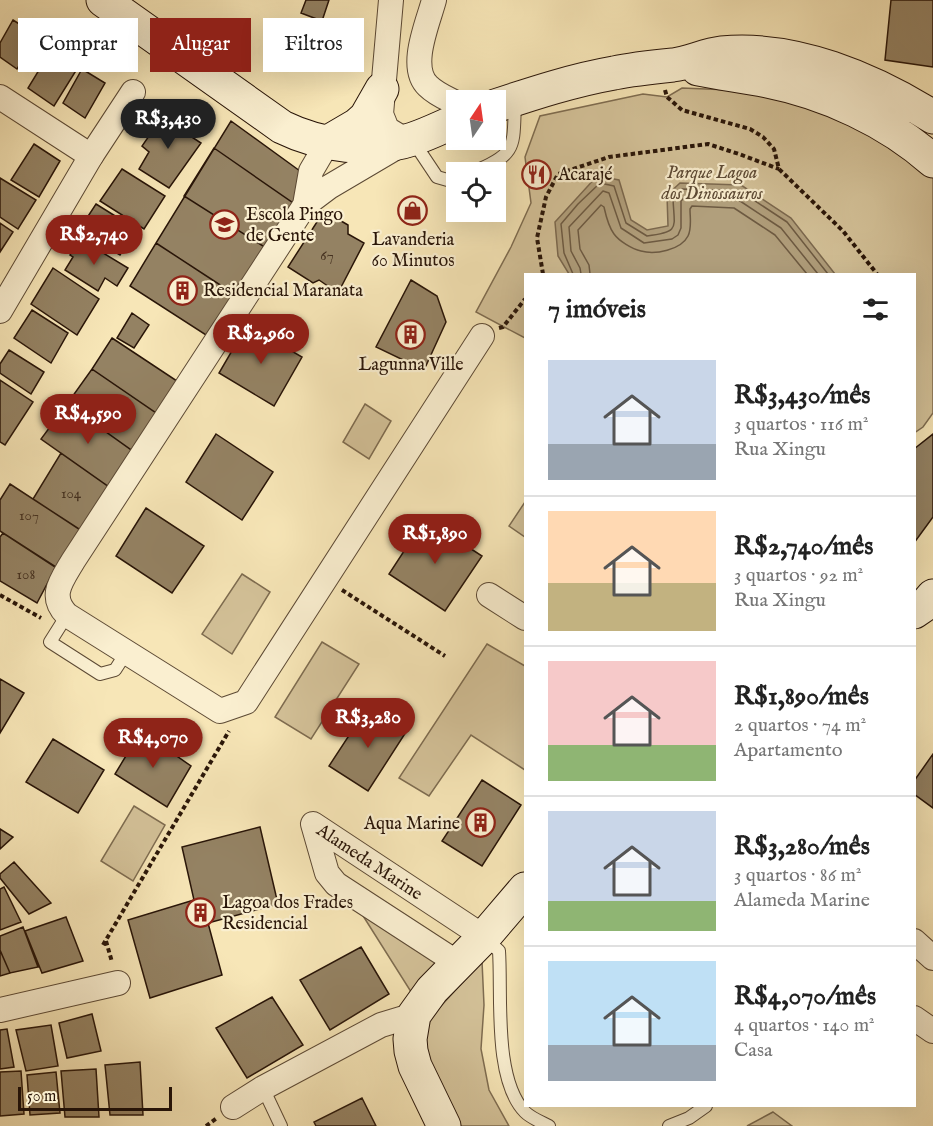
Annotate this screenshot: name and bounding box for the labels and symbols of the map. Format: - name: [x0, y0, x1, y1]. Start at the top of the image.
- north arrow: [446, 90, 506, 150]
- pin: R$3,430: [113, 99, 223, 150]
- restaurant icon: Acarajé: [521, 158, 553, 190]
- park label: Parque Lagoa dos Dinossauros: [660, 162, 763, 206]
- place label: Acarajé: [557, 164, 613, 187]
- shop icon: Lavanderia 60 Minutos: [397, 194, 429, 226]
- place label: Escola Pingo de Gente: [246, 204, 343, 248]
- school or university icon: Escola Pingo de Gente: [209, 208, 241, 240]
- pin: R$2,740: [39, 215, 149, 266]
- place label: Lavanderia 60 Minutos: [371, 229, 455, 273]
- house number: 67: [320, 246, 334, 265]
- building icon: Residencial Maranata: [166, 274, 198, 306]
- place label: Residencial Maranata: [203, 280, 363, 303]
- pin: R$2,960: [206, 314, 316, 365]
- building icon: Lagunna Ville: [395, 319, 427, 351]
- place label: Lagunna Ville: [358, 354, 464, 377]
- pin: R$4,590: [33, 394, 143, 445]
- house number: 104: [61, 484, 82, 503]
- house number: 107: [19, 506, 39, 525]
- pin: R$1,890: [380, 514, 490, 565]
- house number: 108: [17, 565, 36, 584]
- pin: R$3,280: [313, 698, 423, 749]
- pin: R$4,070: [98, 718, 208, 769]
- building icon: Aqua Marine: [465, 807, 497, 839]
- place label: Aqua Marine: [363, 813, 460, 836]
- street label: Alameda Marine: [311, 819, 426, 906]
- place label: Lagoa dos Frades Residencial: [222, 892, 353, 936]
- building icon: Lagoa dos Frades Residencial: [185, 896, 217, 928]
- scale bar: [18, 1084, 172, 1112]

